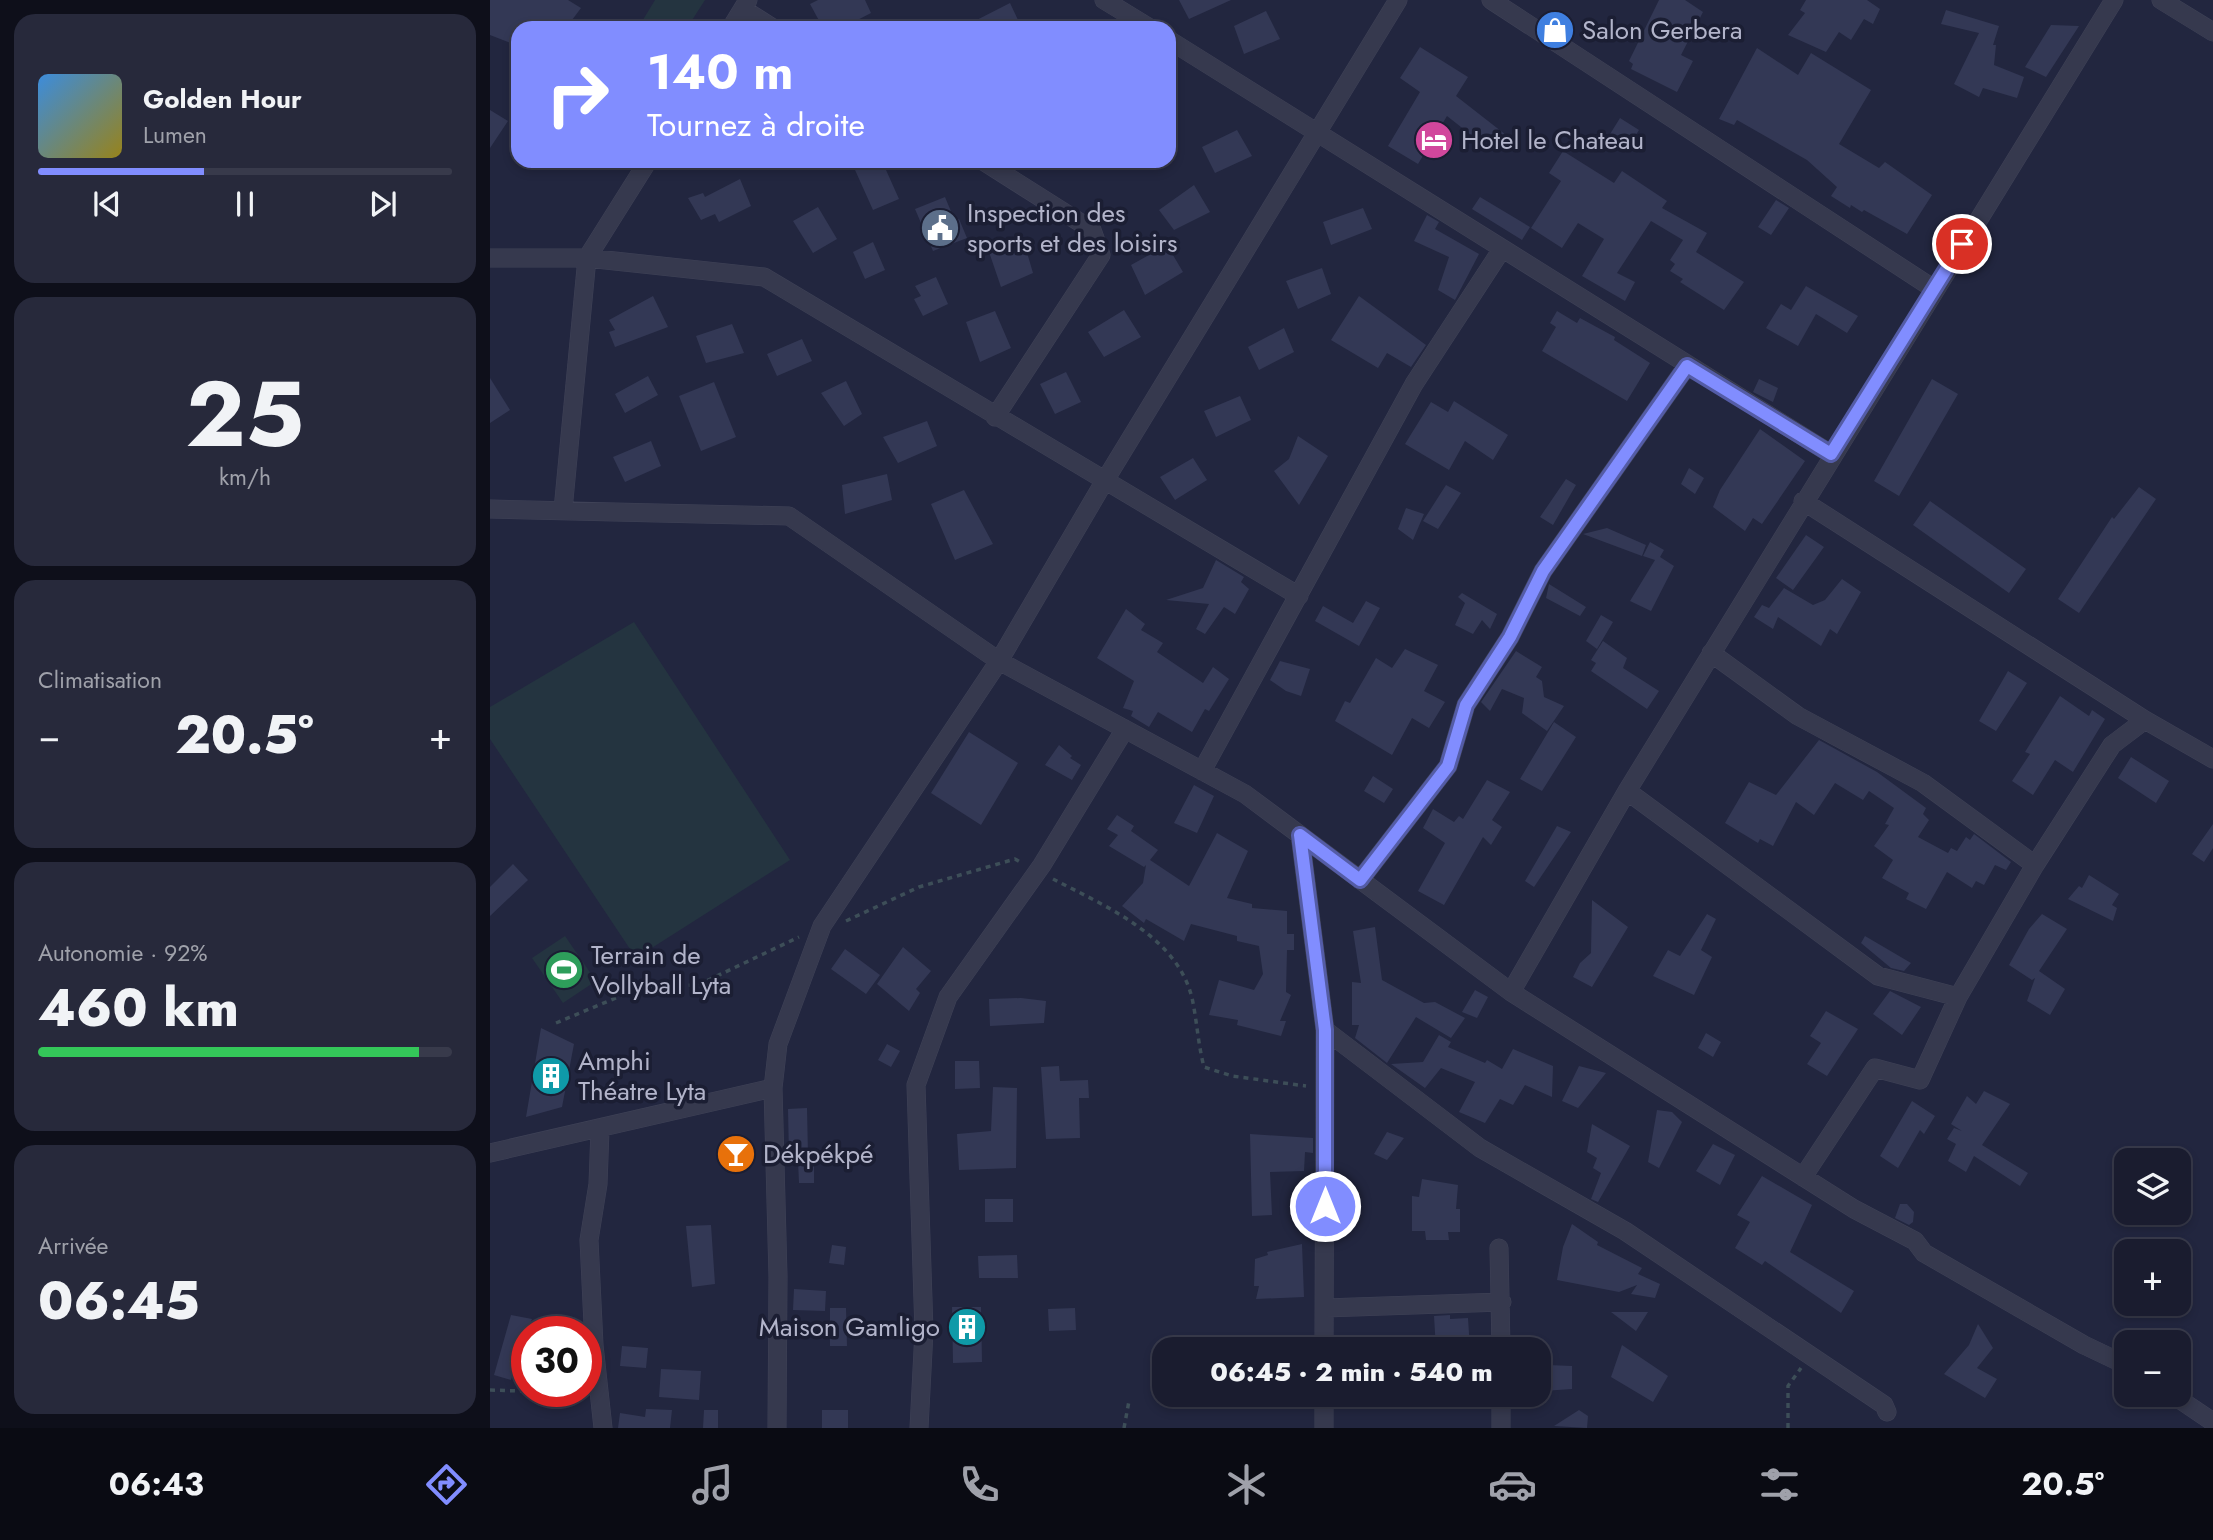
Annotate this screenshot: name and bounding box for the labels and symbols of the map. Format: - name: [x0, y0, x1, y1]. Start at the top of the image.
- shop icon: Salon Gerbera: [1534, 9, 1576, 51]
- place label: Salon Gerbera: [1582, 11, 1742, 49]
- hotel icon: Hotel le Chateau: [1413, 119, 1455, 161]
- place label: Hotel le Chateau: [1461, 121, 1644, 159]
- place label: Inspection des sports et des loisirs: [967, 194, 1177, 262]
- public building icon: Inspection des sports et des loisirs: [919, 207, 961, 249]
- pin: [1932, 214, 1992, 274]
- place label: Terrain de Vollyball Lyta: [591, 936, 731, 1004]
- sports icon: Terrain de Vollyball Lyta: [543, 949, 585, 991]
- place label: Amphi Théatre Lyta: [578, 1042, 706, 1110]
- building icon: Amphi Théatre Lyta: [530, 1055, 572, 1097]
- bar icon: Dékpékpé: [715, 1133, 757, 1175]
- place label: Dékpékpé: [763, 1135, 873, 1173]
- position arrow: [1288, 1169, 1362, 1243]
- building icon: Maison Gamligo: [946, 1306, 988, 1348]
- place label: Maison Gamligo: [759, 1308, 940, 1346]
- speed limit sign: 30: [511, 1316, 602, 1407]

